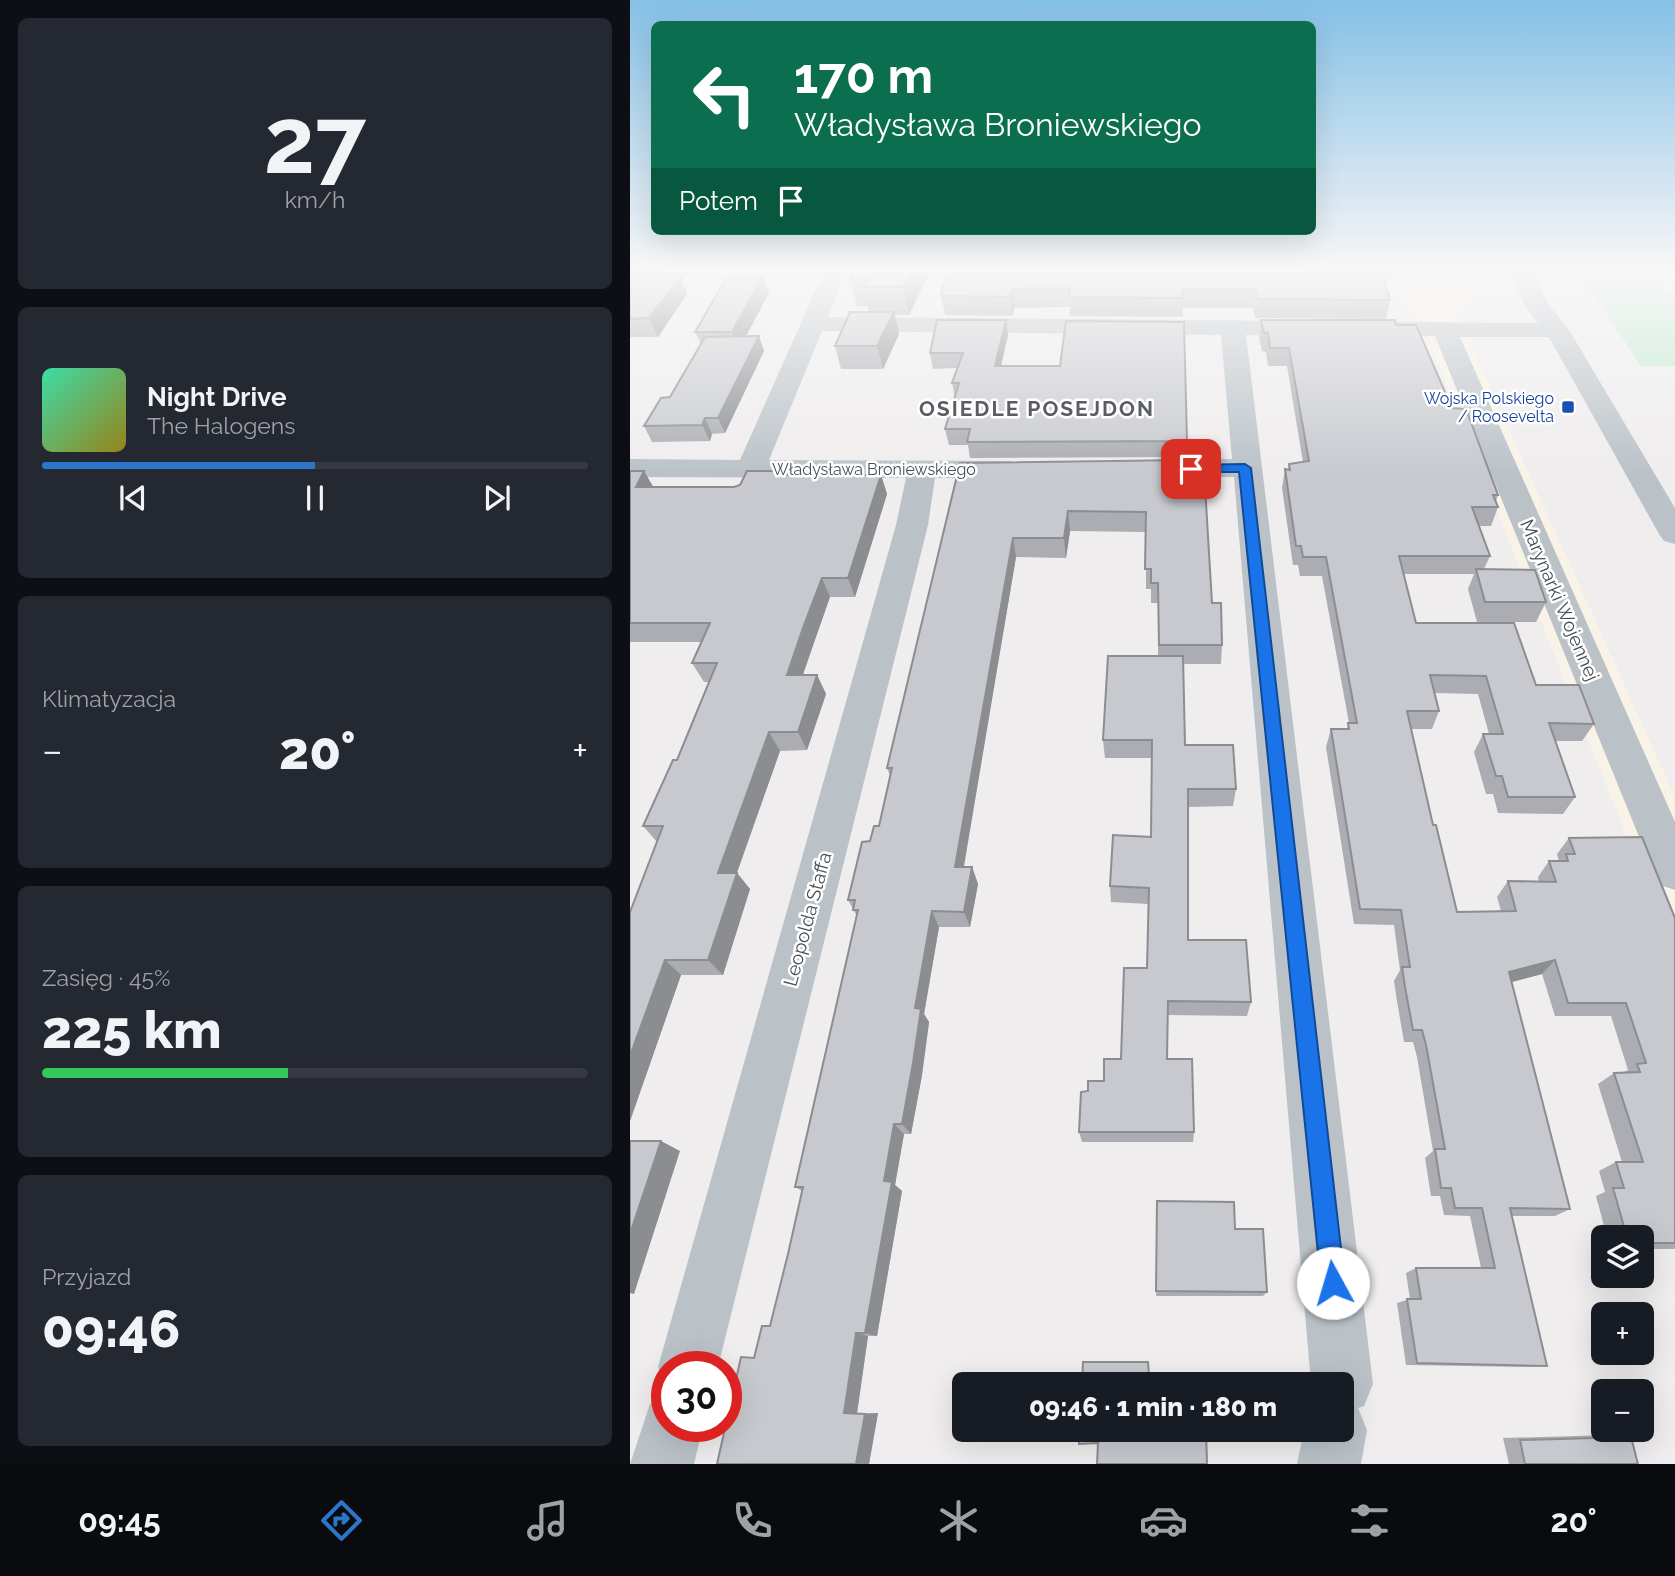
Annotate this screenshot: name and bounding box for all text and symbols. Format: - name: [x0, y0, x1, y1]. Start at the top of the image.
- text: 170 m: [794, 47, 933, 104]
- icon: left: [679, 49, 770, 140]
- text: 27: [264, 87, 366, 194]
- text: Władysława Broniewskiego: [794, 106, 1202, 143]
- icon: arrive: [772, 182, 810, 220]
- text: km/h: [285, 186, 345, 213]
- text: Potem: [679, 186, 758, 216]
- text: Night Drive: [147, 382, 286, 412]
- place label: Wojska Polskiego / Roosevelta: [1424, 389, 1554, 426]
- district label: OSIEDLE POSEJDON: [919, 396, 1155, 421]
- marker: Wojska Polskiego / Roosevelta: [1560, 399, 1576, 415]
- text: The Halogens: [147, 412, 295, 439]
- pin: [1161, 439, 1221, 499]
- icon: arrive: [1172, 450, 1210, 488]
- street label: Władysława Broniewskiego: [772, 460, 976, 479]
- icon: previous: [114, 479, 152, 517]
- icon: pause: [296, 479, 334, 517]
- icon: next: [478, 479, 516, 517]
- street label: Marynarki Wojennej: [1516, 516, 1604, 684]
- text: Klimatyzacja: [42, 685, 176, 712]
- text: 20°: [279, 720, 356, 781]
- text: −: [42, 728, 62, 773]
- text: +: [572, 728, 588, 773]
- street label: Leopolda Staffa: [779, 850, 835, 988]
- text: Zasięg · 45%: [42, 964, 170, 991]
- text: 225 km: [42, 999, 222, 1060]
- map controls: [1591, 1225, 1654, 1442]
- button: layers: [1591, 1225, 1654, 1288]
- position arrow: [1296, 1246, 1370, 1320]
- text: Przyjazd: [42, 1263, 131, 1290]
- text: 09:46: [42, 1298, 180, 1359]
- button: +: [1591, 1302, 1654, 1365]
- speed limit sign: 30: [651, 1351, 742, 1442]
- button: −: [1591, 1379, 1654, 1442]
- text: 09:46 · 1 min · 180 m: [1029, 1392, 1277, 1422]
- icon: directions: [317, 1496, 366, 1545]
- icon: music: [523, 1496, 572, 1545]
- icon: phone: [728, 1496, 777, 1545]
- icon: climate: [934, 1496, 983, 1545]
- icon: car: [1139, 1496, 1188, 1545]
- icon: filters: [1345, 1496, 1394, 1545]
- text: 09:45: [78, 1502, 161, 1539]
- text: 20°: [1550, 1502, 1597, 1539]

